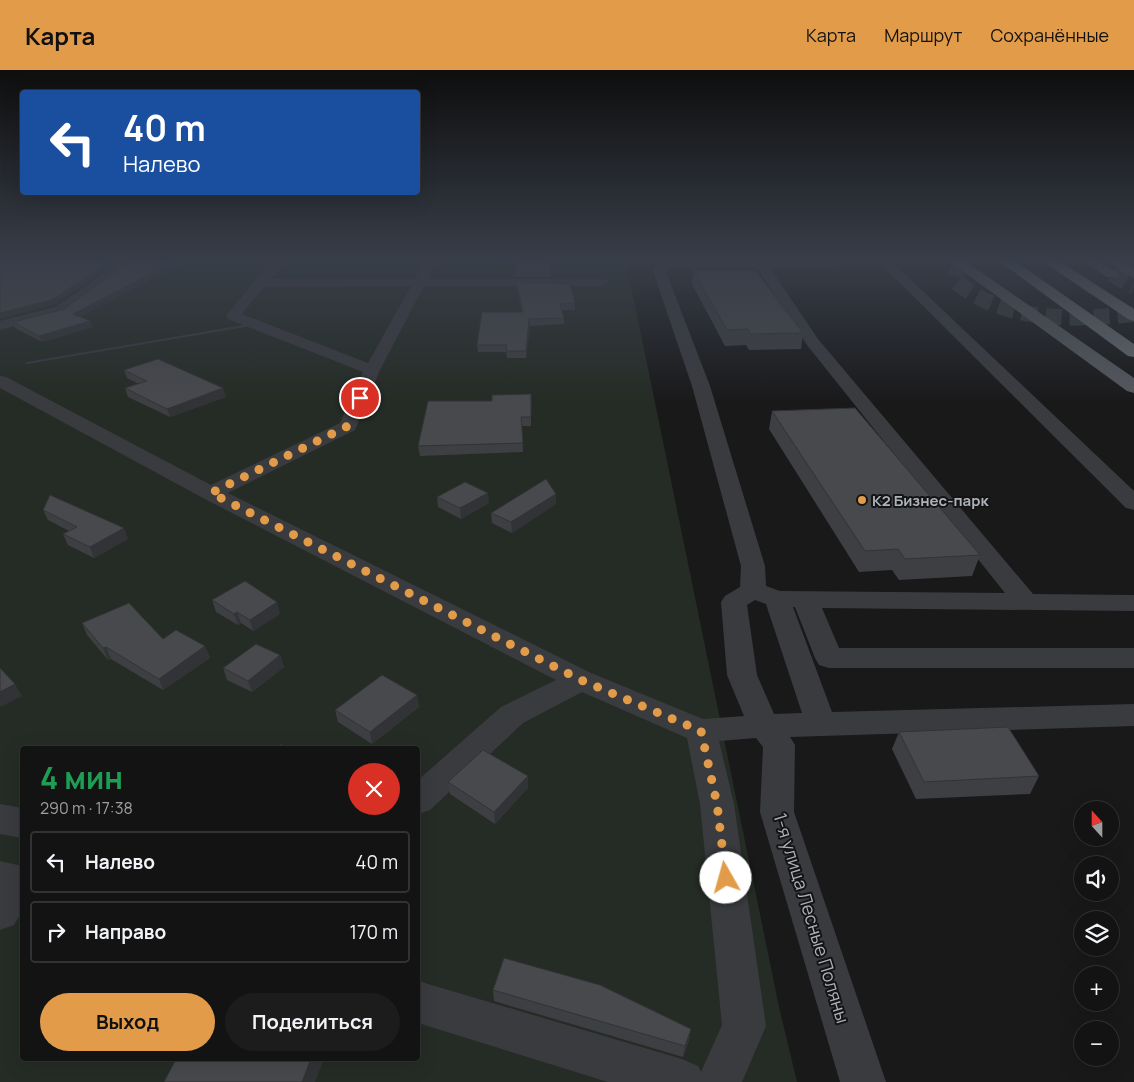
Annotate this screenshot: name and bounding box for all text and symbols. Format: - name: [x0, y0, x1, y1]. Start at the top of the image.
- text: Карта: [25, 19, 95, 52]
- text: Карта: [806, 23, 856, 47]
- text: Маршрут: [884, 23, 962, 47]
- text: Сохранённые: [990, 23, 1109, 47]
- text: 40 m: [123, 104, 206, 152]
- icon: left: [40, 110, 105, 175]
- text: Налево: [123, 149, 201, 179]
- pin: [339, 377, 381, 419]
- icon: arrive: [346, 384, 374, 412]
- place label: К2 Бизнес-парк: [872, 490, 989, 511]
- marker: К2 Бизнес-парк: [856, 494, 868, 506]
- text: 4 мин: [40, 757, 123, 798]
- button: close: [348, 763, 400, 815]
- text: 290 m · 17:38: [40, 797, 133, 819]
- north arrow: [1074, 801, 1119, 846]
- map controls: [1074, 801, 1119, 1066]
- street label: 1-я улица Лесные Поляны: [769, 810, 855, 1026]
- icon: left: [42, 848, 70, 876]
- text: Налево: [85, 849, 155, 875]
- text: 40 m: [355, 849, 398, 875]
- position arrow: [699, 851, 751, 903]
- button: sound: [1074, 856, 1119, 901]
- button: layers: [1074, 911, 1119, 956]
- icon: right: [42, 918, 70, 946]
- text: Направо: [85, 919, 166, 945]
- text: 170 m: [350, 919, 398, 945]
- button: +: [1074, 966, 1119, 1011]
- button: Выход: [40, 993, 215, 1051]
- button: Поделиться: [225, 993, 400, 1051]
- button: −: [1074, 1021, 1119, 1066]

